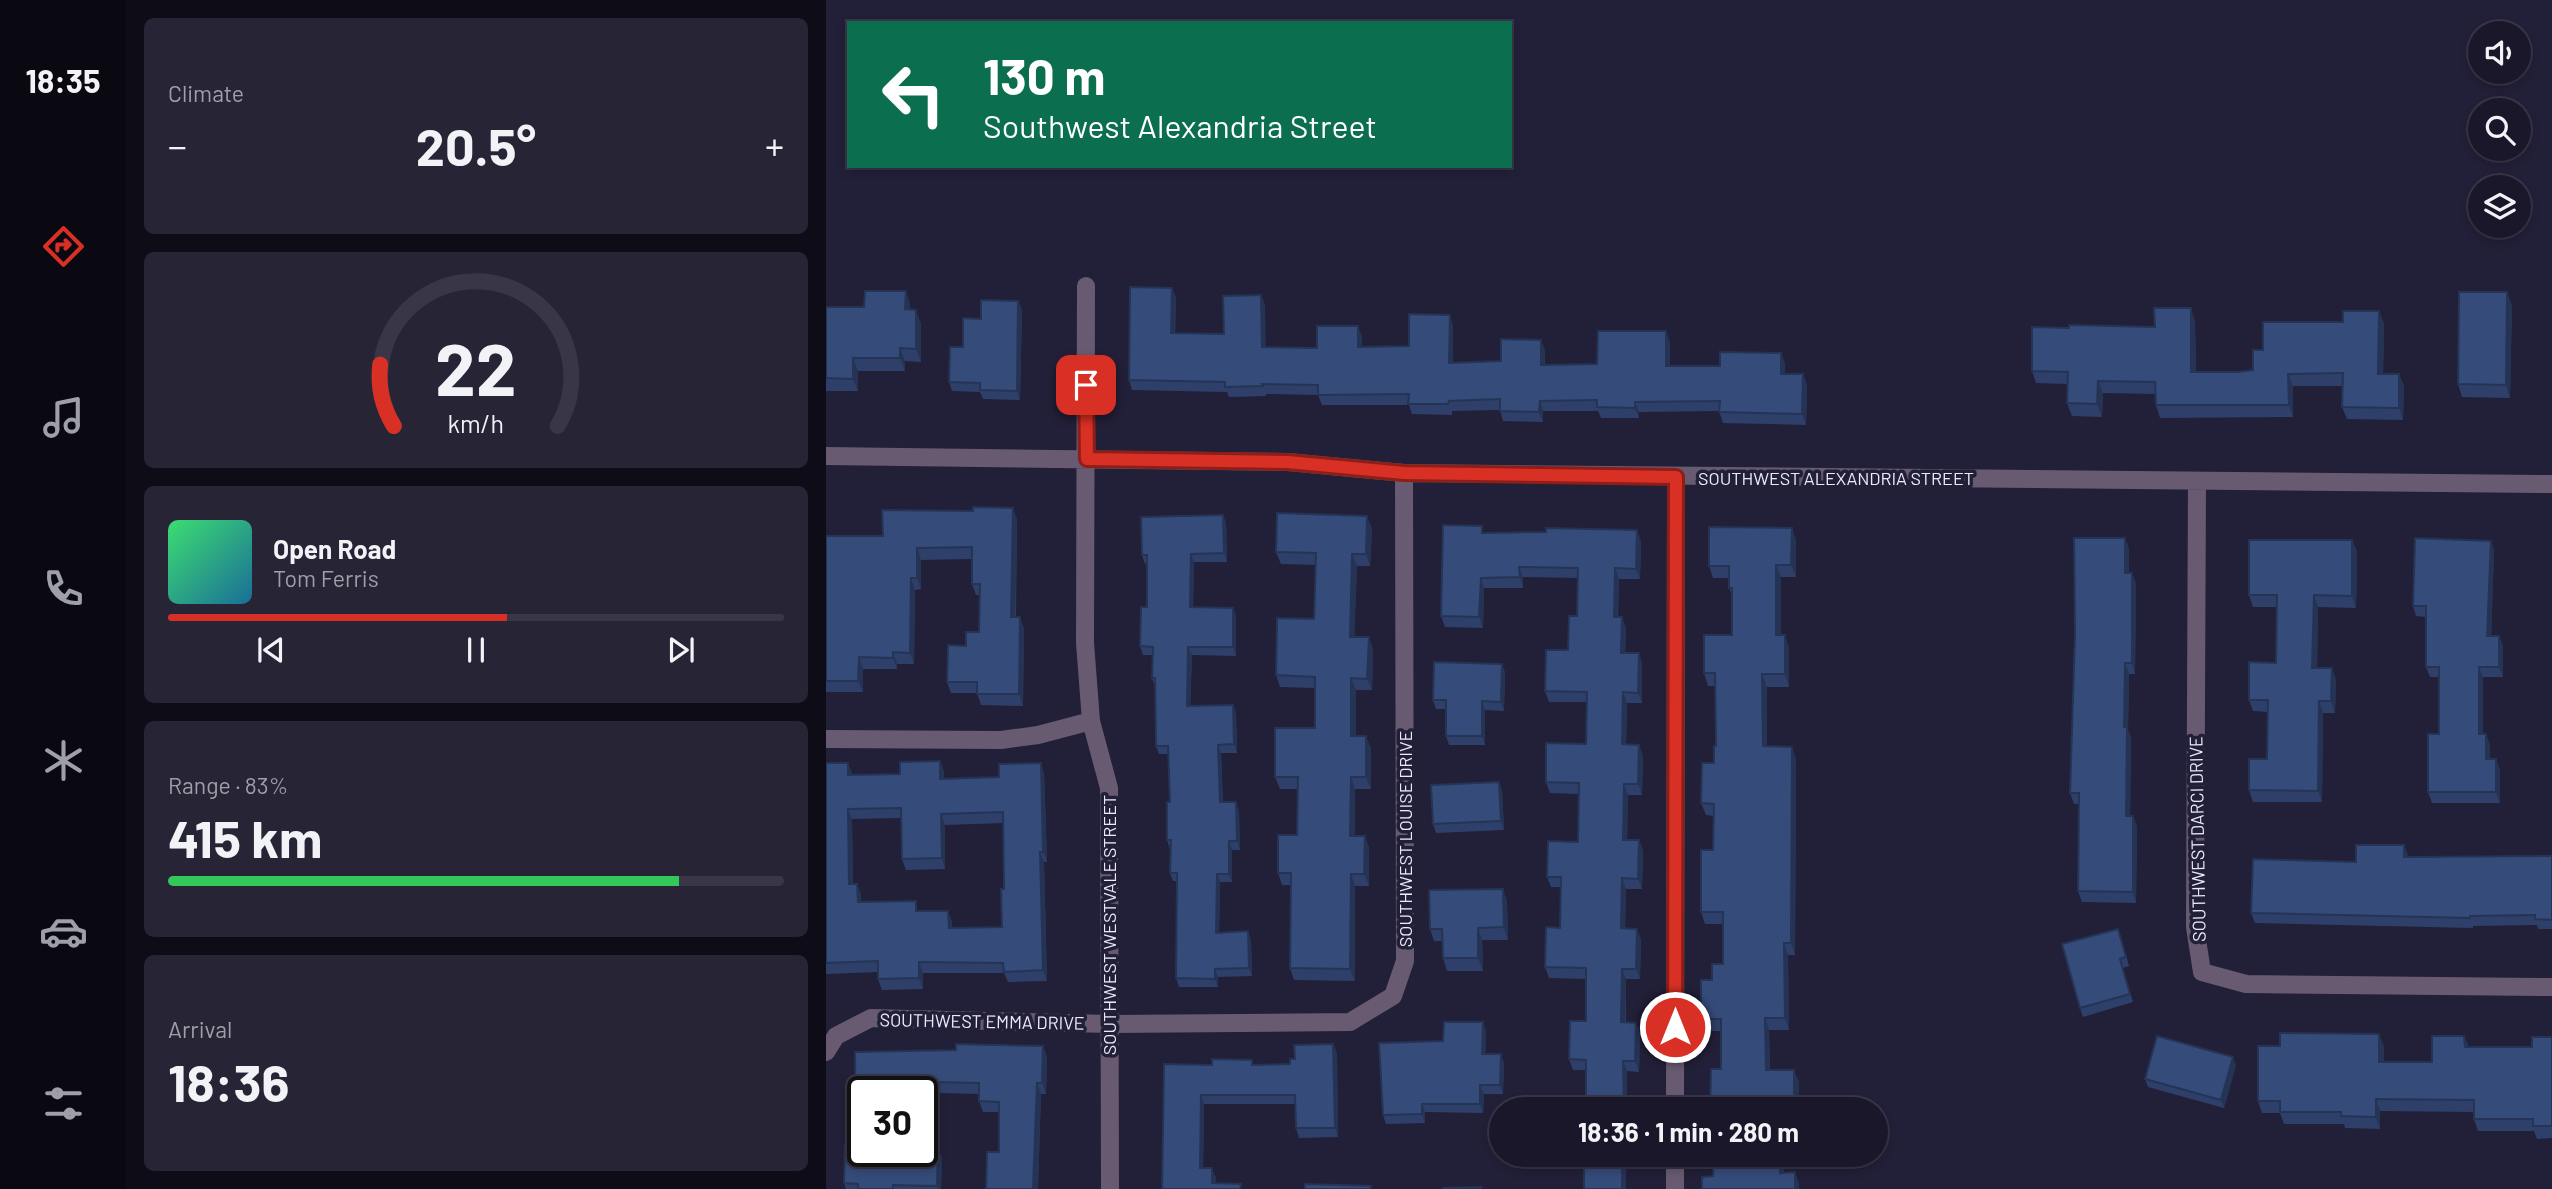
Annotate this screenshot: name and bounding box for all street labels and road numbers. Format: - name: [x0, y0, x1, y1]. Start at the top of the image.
- street label: SOUTHWEST ALEXANDRIA STREET: [1698, 467, 1974, 489]
- street label: SOUTHWEST LOUISE DRIVE: [1394, 731, 1416, 947]
- street label: SOUTHWEST DARCI DRIVE: [2184, 736, 2210, 942]
- street label: SOUTHWEST WESTVALE STREET: [1098, 795, 1120, 1055]
- street label: SOUTHWEST EMMA DRIVE: [879, 1008, 1085, 1034]

